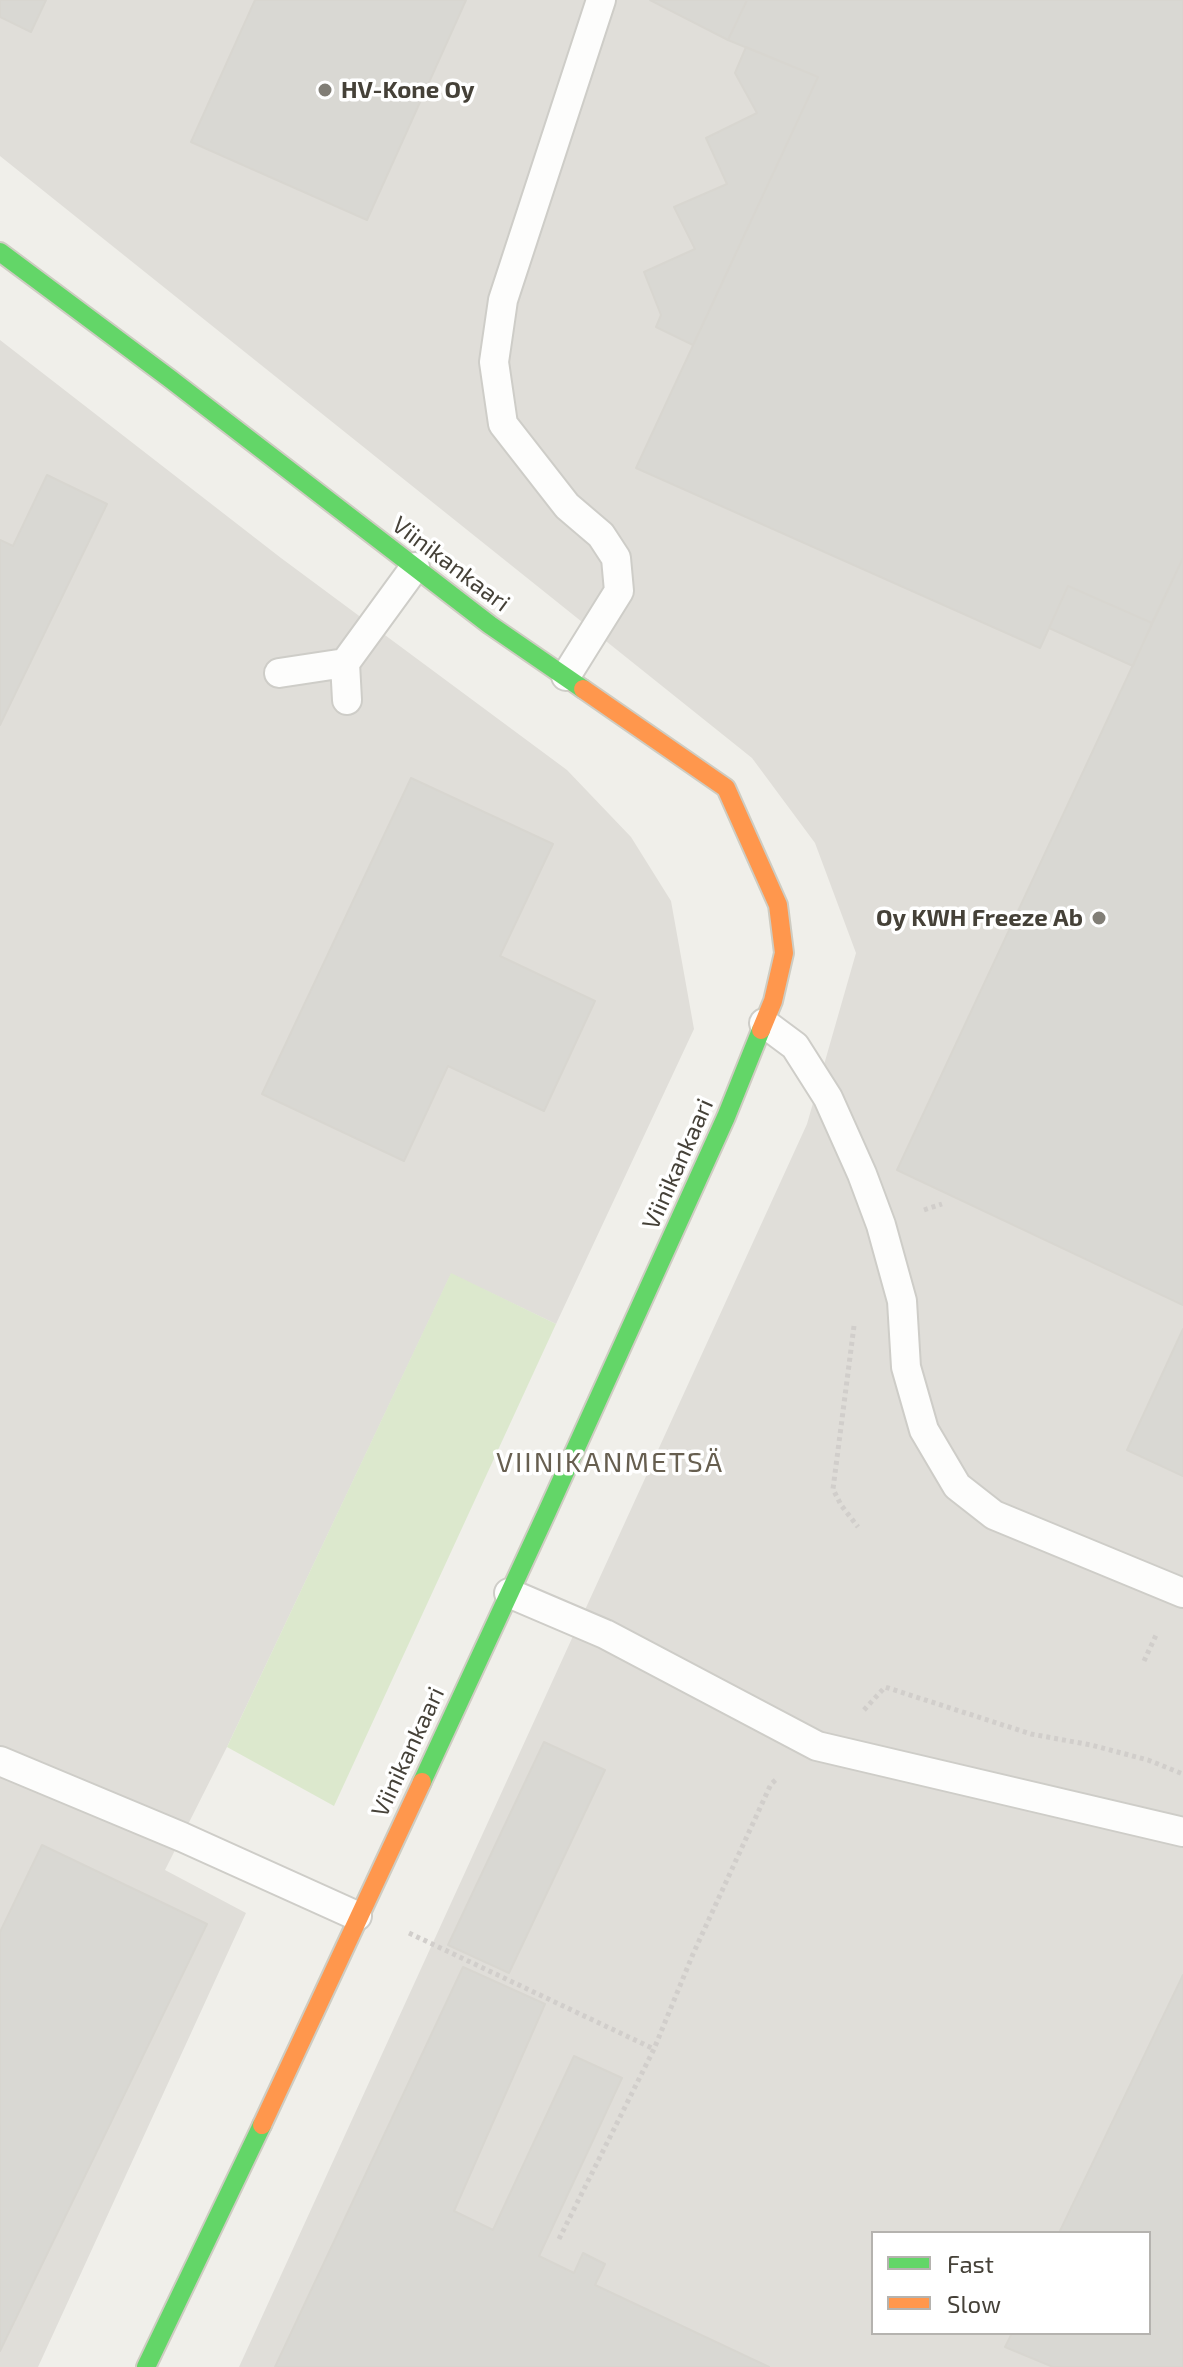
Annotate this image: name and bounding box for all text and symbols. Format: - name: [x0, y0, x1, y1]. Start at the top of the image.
- place label: HV-Kone Oy: [341, 76, 475, 104]
- marker: HV-Kone Oy: [316, 81, 334, 99]
- street label: Viinikankaari: [386, 510, 516, 618]
- place label: Oy KWH Freeze Ab: [876, 904, 1083, 932]
- marker: Oy KWH Freeze Ab: [1090, 909, 1108, 927]
- street label: Viinikankaari: [636, 1094, 720, 1234]
- district label: VIINIKANMETSÄ: [496, 1446, 724, 1480]
- street label: Viinikankaari: [365, 1683, 451, 1821]
- legend: [871, 2231, 1151, 2335]
- text: Fast: [947, 2249, 994, 2278]
- text: Slow: [947, 2289, 1001, 2318]

